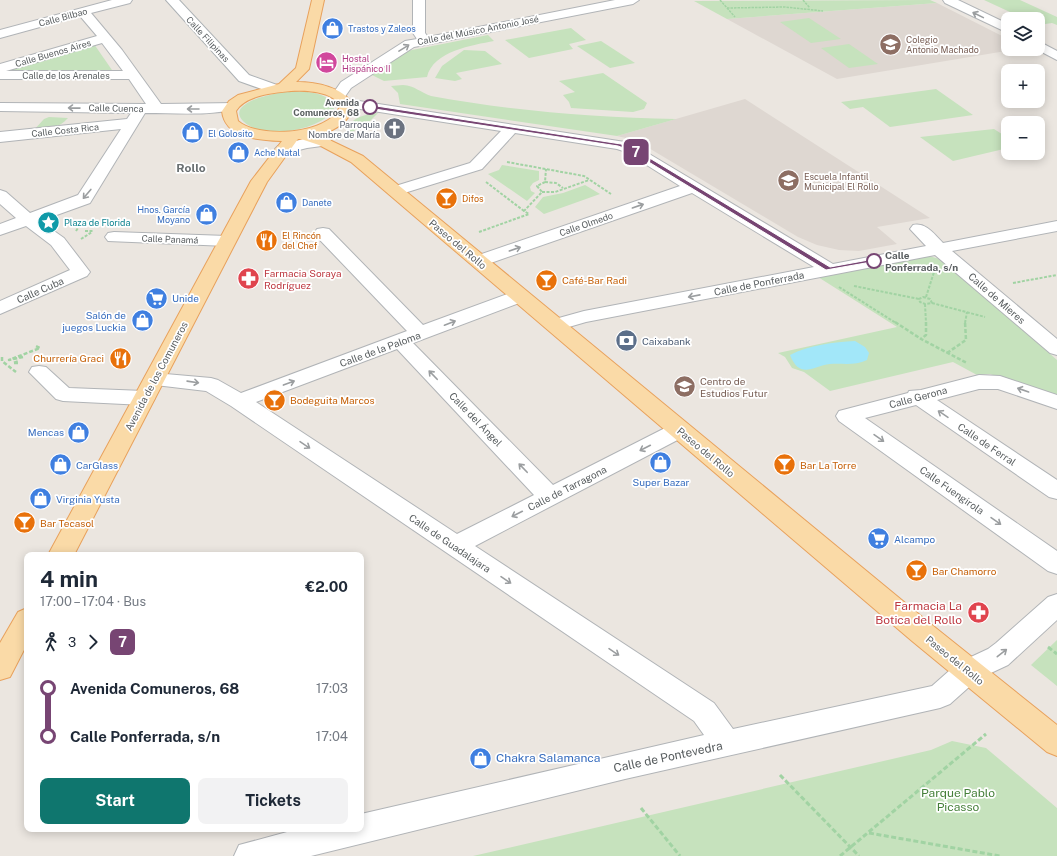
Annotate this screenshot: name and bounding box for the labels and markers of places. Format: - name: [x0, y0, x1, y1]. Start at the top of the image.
- shop icon: Trastos y Zaleos: [320, 15, 346, 41]
- place label: Trastos y Zaleos: [348, 23, 416, 34]
- school or university icon: Colegio Antonio Machado: [878, 31, 904, 57]
- place label: Colegio Antonio Machado: [906, 34, 979, 55]
- hotel icon: Hostal Hispánico II: [313, 50, 339, 76]
- place label: Hostal Hispánico II: [342, 53, 391, 74]
- place label: Avenida Comuneros, 68: [293, 97, 359, 118]
- marker: Avenida Comuneros, 68: [362, 99, 378, 115]
- church icon: Parroquia Nombre de María: [382, 116, 408, 142]
- place label: Parroquia Nombre de María: [308, 119, 380, 140]
- shop icon: El Golosito: [180, 120, 206, 146]
- place label: El Golosito: [208, 128, 253, 139]
- shop icon: Ache Natal: [225, 139, 251, 165]
- place label: Ache Natal: [254, 147, 301, 158]
- school or university icon: Escuela Infantil Municipal El Rollo: [775, 168, 801, 194]
- place label: Escuela Infantil Municipal El Rollo: [804, 171, 879, 192]
- bar icon: Difos: [434, 185, 460, 211]
- shop icon: Danete: [273, 189, 299, 215]
- place label: Difos: [462, 193, 484, 204]
- place label: Danete: [302, 197, 332, 208]
- shop icon: Hnos. García Moyano: [193, 201, 219, 227]
- place label: Hnos. García Moyano: [137, 204, 190, 225]
- place icon: Plaza de Florida: [36, 209, 62, 235]
- place label: Plaza de Florida: [64, 217, 130, 228]
- restaurant icon: El Rincón del Chef: [253, 227, 279, 253]
- place label: El Rincón del Chef: [282, 230, 321, 251]
- place label: Calle Ponferrada, s/n: [885, 249, 958, 273]
- marker: Calle Ponferrada, s/n: [866, 253, 882, 269]
- pharmacy icon: Farmacia Soraya Rodríguez: [235, 266, 261, 292]
- place label: Farmacia Soraya Rodríguez: [264, 267, 341, 291]
- bar icon: Café-Bar Radi: [534, 267, 560, 293]
- place label: Café-Bar Radi: [562, 274, 627, 286]
- supermarket icon: Unide: [143, 285, 169, 311]
- place label: Unide: [172, 292, 199, 304]
- shop icon: Salón de juegos Luckia: [129, 308, 155, 334]
- place label: Salón de juegos Luckia: [61, 309, 126, 333]
- bank icon: Caixabank: [613, 328, 639, 354]
- place label: Caixabank: [642, 335, 691, 347]
- restaurant icon: Churrería Graci: [107, 345, 133, 371]
- place label: Churrería Graci: [33, 352, 104, 364]
- school or university icon: Centro de Estudios Futur: [671, 374, 697, 400]
- place label: Centro de Estudios Futur: [700, 375, 768, 399]
- bar icon: Bodeguita Marcos: [262, 387, 288, 413]
- place label: Bodeguita Marcos: [290, 394, 375, 406]
- shop icon: Mencas: [66, 419, 92, 445]
- place label: Mencas: [28, 426, 64, 438]
- shop icon: Super Bazar: [648, 449, 674, 475]
- shop icon: CarGlass: [47, 452, 73, 478]
- bar icon: Bar La Torre: [771, 452, 797, 478]
- place label: CarGlass: [76, 459, 118, 471]
- place label: Bar La Torre: [800, 459, 857, 471]
- place label: Super Bazar: [632, 476, 690, 488]
- shop icon: Virginia Yusta: [27, 486, 53, 512]
- place label: Virginia Yusta: [56, 493, 120, 505]
- bar icon: Bar Tecasol: [11, 510, 37, 536]
- place label: Bar Tecasol: [40, 517, 94, 529]
- supermarket icon: Alcampo: [865, 526, 891, 552]
- place label: Alcampo: [894, 533, 935, 545]
- bar icon: Bar Chamorro: [903, 558, 929, 584]
- place label: Bar Chamorro: [932, 565, 997, 577]
- place label: Farmacia La Botica del Rollo: [875, 599, 962, 627]
- pharmacy icon: Farmacia La Botica del Rollo: [965, 600, 991, 626]
- shop icon: Chakra Salamanca: [467, 745, 493, 771]
- place label: Chakra Salamanca: [496, 751, 600, 765]

